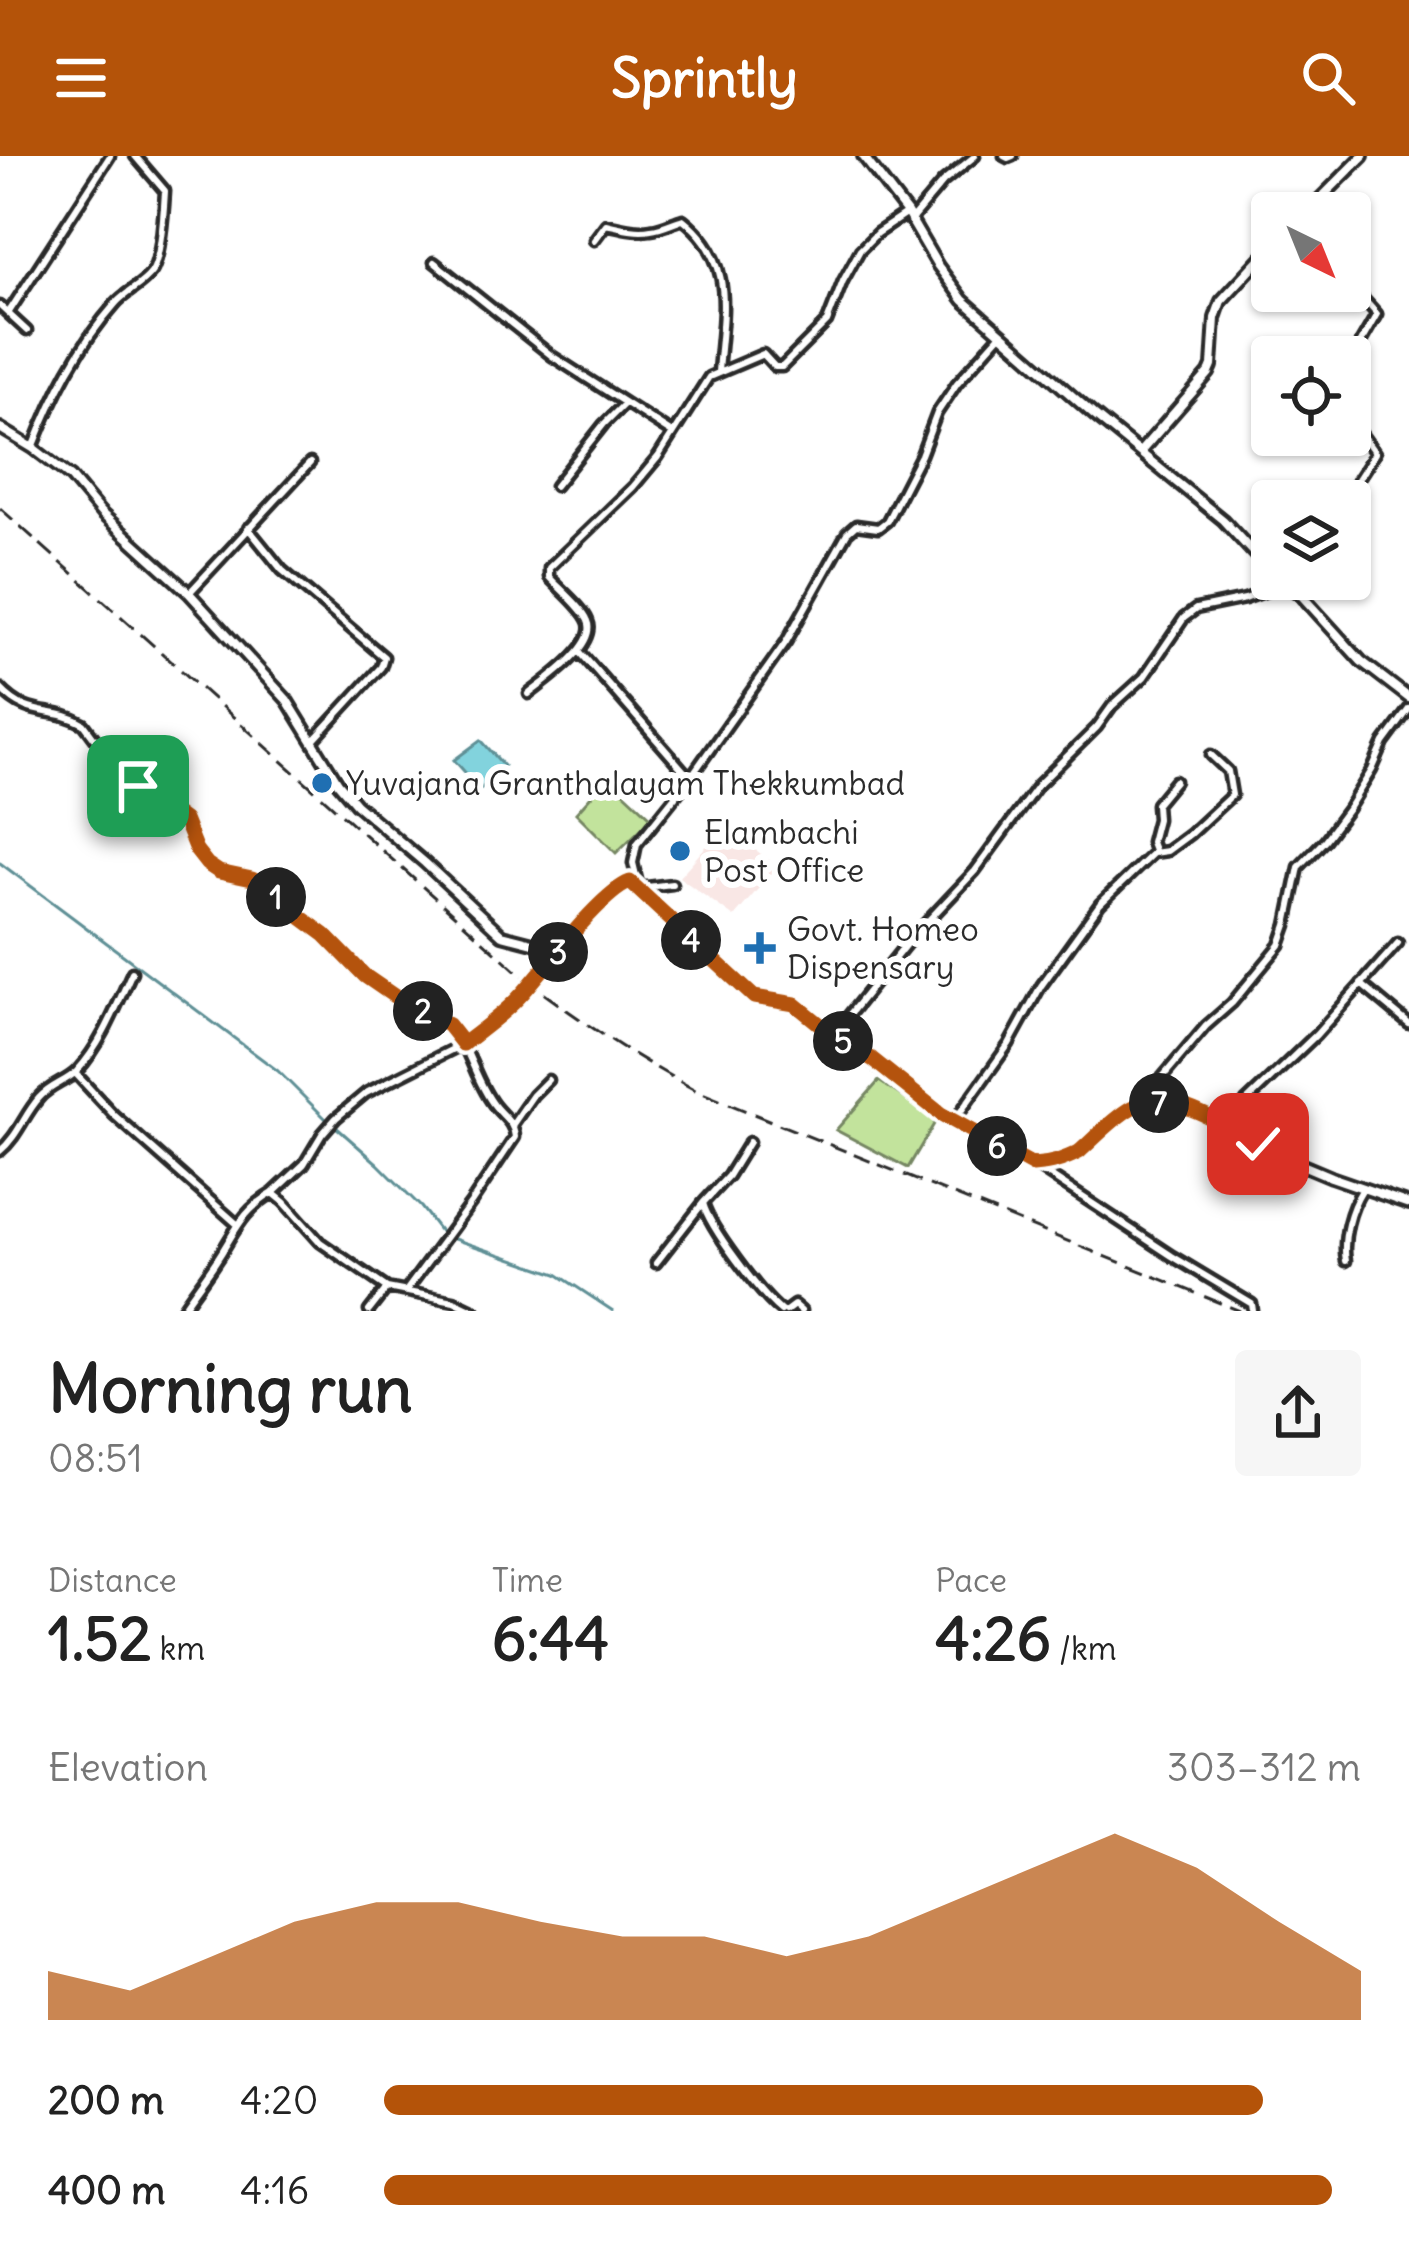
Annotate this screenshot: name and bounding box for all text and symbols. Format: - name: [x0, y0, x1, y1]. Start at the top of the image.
- text: Sprintly: [611, 44, 798, 112]
- icon: menu: [48, 45, 114, 111]
- icon: search: [1295, 45, 1361, 111]
- north arrow: [1251, 192, 1371, 312]
- map controls: [1251, 192, 1371, 600]
- button: locate: [1251, 336, 1371, 456]
- button: layers: [1251, 480, 1371, 600]
- pin: [87, 735, 189, 837]
- icon: arrive: [105, 753, 171, 819]
- place label: Yuvajana Granthalayam Thekkumbad: [346, 762, 905, 804]
- marker: Yuvajana Granthalayam Thekkumbad: [309, 770, 335, 796]
- place label: Elambachi Post Office: [704, 811, 864, 891]
- marker: Elambachi Post Office: [667, 838, 693, 864]
- pin: 1: [246, 867, 306, 927]
- text: 1: [269, 876, 283, 918]
- place label: Govt. Homeo Dispensary: [787, 908, 979, 988]
- pin: 4: [661, 910, 721, 970]
- text: 4: [681, 919, 701, 961]
- pin: 3: [528, 922, 588, 982]
- text: 3: [549, 931, 567, 973]
- marker: Govt. Homeo Dispensary: [744, 932, 776, 964]
- pin: 2: [393, 981, 453, 1041]
- text: 2: [414, 990, 432, 1032]
- pin: 5: [813, 1011, 873, 1071]
- text: 5: [834, 1020, 852, 1062]
- pin: 7: [1129, 1073, 1189, 1133]
- text: 7: [1151, 1082, 1167, 1124]
- pin: [1207, 1093, 1309, 1195]
- icon: check: [1225, 1111, 1291, 1177]
- pin: 6: [967, 1116, 1027, 1176]
- text: 6: [987, 1125, 1007, 1167]
- text: Morning run: [48, 1347, 412, 1430]
- button: share: [1235, 1350, 1361, 1476]
- text: 08:51: [48, 1434, 143, 1483]
- text: Distance: [48, 1559, 177, 1601]
- text: Time: [492, 1559, 563, 1601]
- text: Pace: [935, 1559, 1007, 1601]
- text: 1.52: [48, 1601, 152, 1676]
- text: 6:44: [492, 1601, 609, 1676]
- text: 4:26: [935, 1601, 1051, 1676]
- text: km: [152, 1627, 205, 1669]
- text: /km: [1051, 1627, 1117, 1669]
- text: Elevation: [48, 1743, 208, 1792]
- text: 303–312 m: [1167, 1743, 1361, 1792]
- text: 200 m: [48, 2076, 164, 2125]
- text: 4:20: [240, 2076, 318, 2125]
- text: 400 m: [48, 2166, 165, 2215]
- text: 4:16: [240, 2166, 309, 2215]

